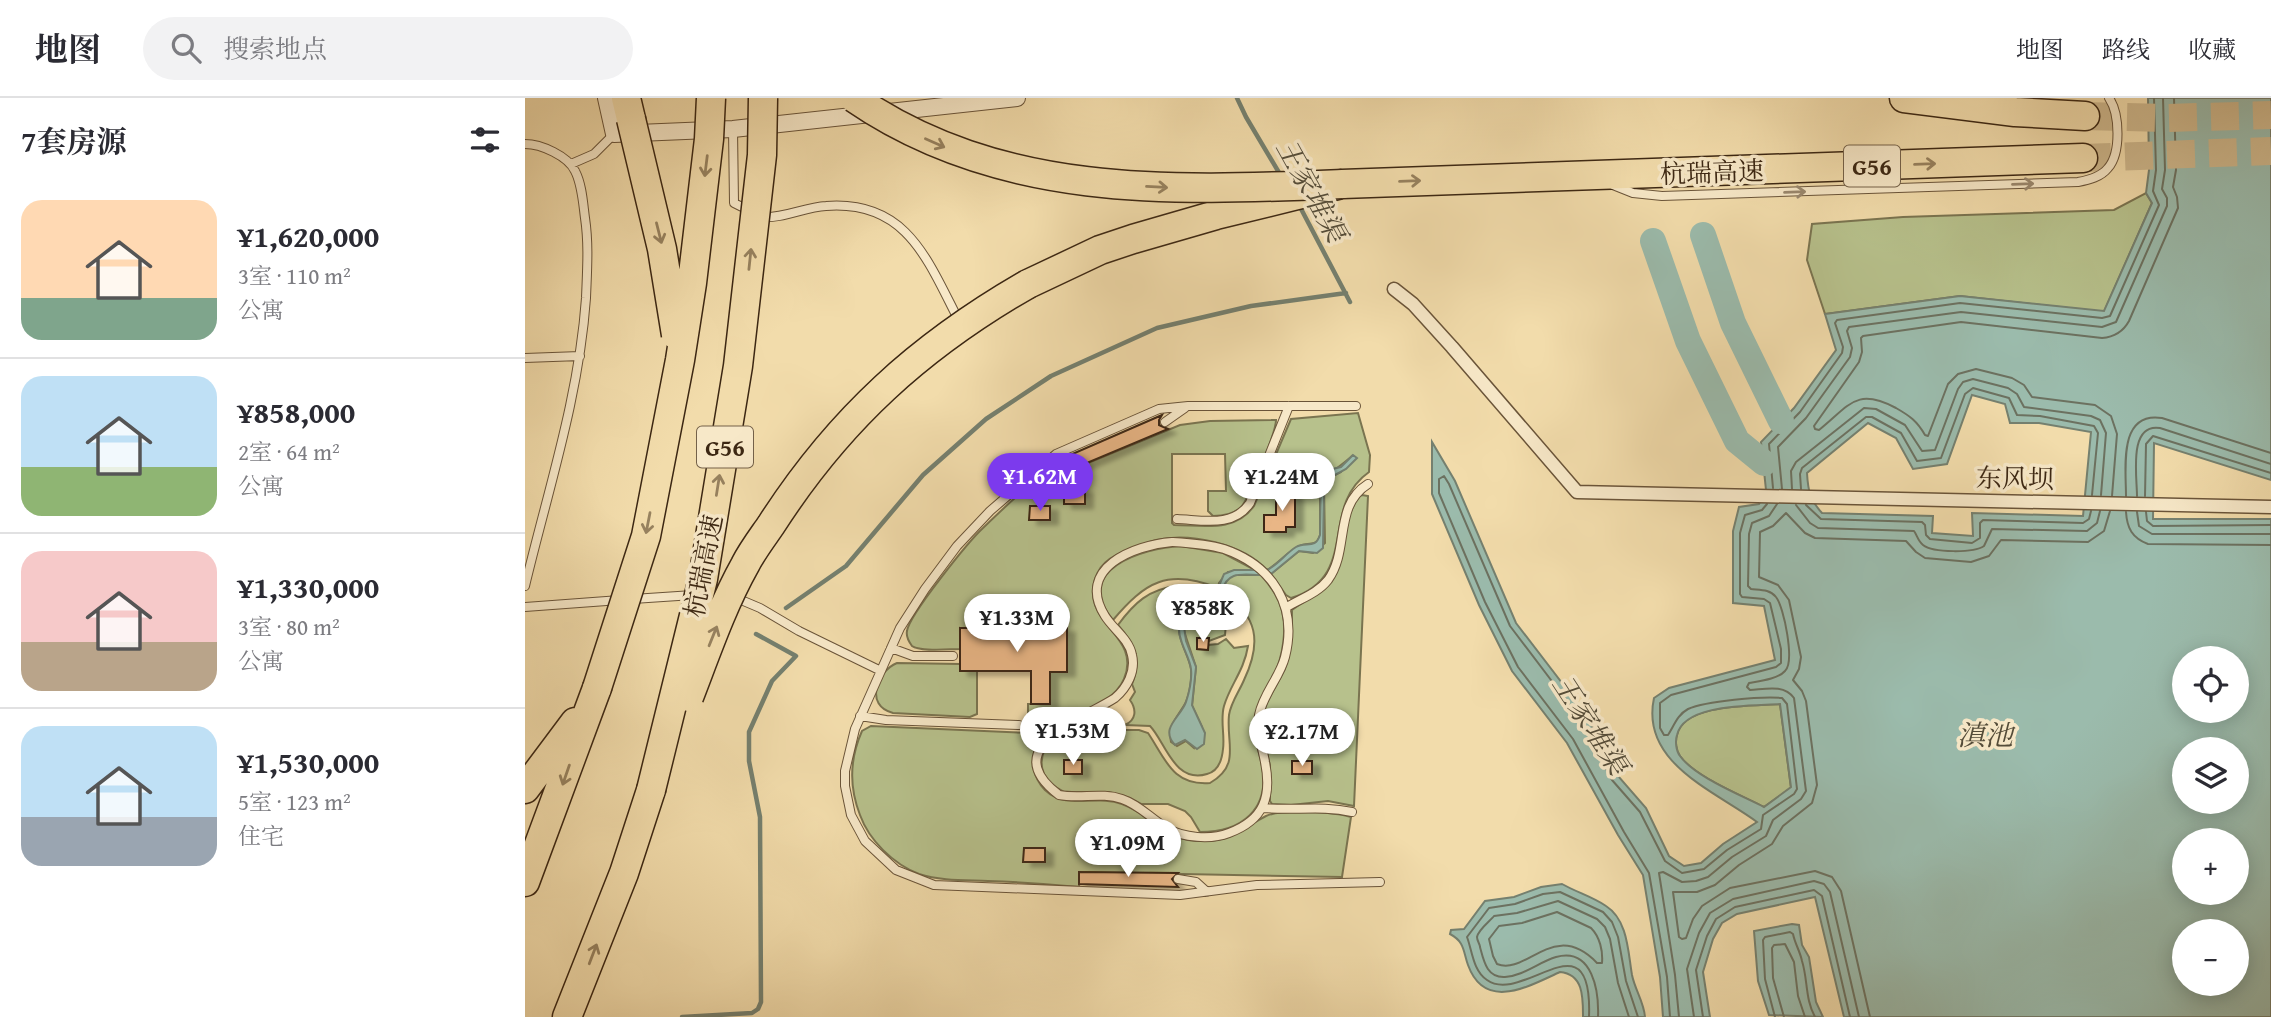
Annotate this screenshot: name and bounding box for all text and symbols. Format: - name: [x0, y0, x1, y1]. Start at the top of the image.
- search box: [143, 17, 633, 80]
- text: 地图: [35, 25, 101, 73]
- icon: search: [167, 29, 205, 67]
- text: 搜索地点: [223, 29, 327, 68]
- text: 地图: [2016, 32, 2064, 67]
- text: 路线: [2102, 32, 2150, 67]
- text: 收藏: [2188, 32, 2236, 67]
- text: 7套房源: [21, 119, 127, 163]
- icon: filters: [466, 121, 504, 159]
- water label: 王家堆渠: [1267, 131, 1359, 252]
- one-way arrow: [924, 137, 945, 150]
- road number: G56: [1844, 145, 1900, 186]
- street label: 杭瑞高速: [1659, 151, 1765, 193]
- one-way arrow: [699, 154, 712, 177]
- one-way arrow: [1913, 158, 1936, 171]
- one-way arrow: [1398, 175, 1421, 188]
- one-way arrow: [2011, 177, 2034, 191]
- one-way arrow: [1145, 181, 1168, 194]
- one-way arrow: [1784, 185, 1807, 198]
- text: ¥1,620,000: [238, 214, 379, 258]
- one-way arrow: [653, 221, 666, 243]
- icon: home: [77, 228, 161, 312]
- one-way arrow: [744, 249, 757, 271]
- text: 3室 · 110 m²: [238, 259, 351, 292]
- text: 公寓: [238, 293, 284, 326]
- text: ¥858,000: [238, 390, 355, 434]
- icon: home: [77, 404, 161, 488]
- road number: G56: [697, 426, 753, 468]
- text: 2室 · 64 m²: [238, 435, 340, 468]
- pin: ¥1.62M: [983, 454, 1097, 513]
- pin: ¥1.24M: [1225, 454, 1339, 513]
- street label: 东风坝: [1976, 458, 2054, 498]
- text: ¥1.62M: [1003, 459, 1077, 492]
- text: ¥1.24M: [1245, 459, 1319, 492]
- text: 公寓: [238, 469, 284, 502]
- one-way arrow: [712, 474, 725, 497]
- one-way arrow: [641, 511, 655, 534]
- street label: 杭瑞高速: [674, 511, 732, 621]
- text: ¥1,330,000: [238, 565, 379, 609]
- icon: home: [77, 579, 161, 663]
- pin: ¥858K: [1154, 584, 1252, 644]
- text: ¥858K: [1172, 590, 1234, 623]
- pin: ¥1.33M: [960, 594, 1074, 654]
- text: ¥1.33M: [980, 600, 1054, 633]
- text: 3室 · 80 m²: [238, 610, 340, 643]
- one-way arrow: [708, 626, 721, 648]
- text: 公寓: [238, 644, 284, 677]
- map controls: [2172, 646, 2249, 996]
- button: locate: [2172, 646, 2249, 723]
- water label: 王家堆渠: [1543, 666, 1641, 785]
- pin: ¥1.53M: [1016, 708, 1130, 767]
- pin: ¥2.17M: [1245, 708, 1359, 768]
- text: ¥1.53M: [1036, 713, 1110, 746]
- text: ¥2.17M: [1265, 714, 1339, 747]
- water label: 滇池: [1957, 714, 2016, 755]
- button: layers: [2172, 737, 2249, 814]
- text: ¥1,530,000: [238, 740, 379, 784]
- icon: home: [77, 754, 161, 838]
- one-way arrow: [559, 764, 571, 786]
- text: 5室 · 123 m²: [238, 785, 351, 818]
- text: 住宅: [238, 819, 284, 852]
- pin: ¥1.09M: [1071, 820, 1185, 879]
- text: ¥1.09M: [1091, 825, 1165, 858]
- button: +: [2172, 828, 2249, 905]
- button: −: [2172, 919, 2249, 996]
- one-way arrow: [588, 943, 600, 965]

